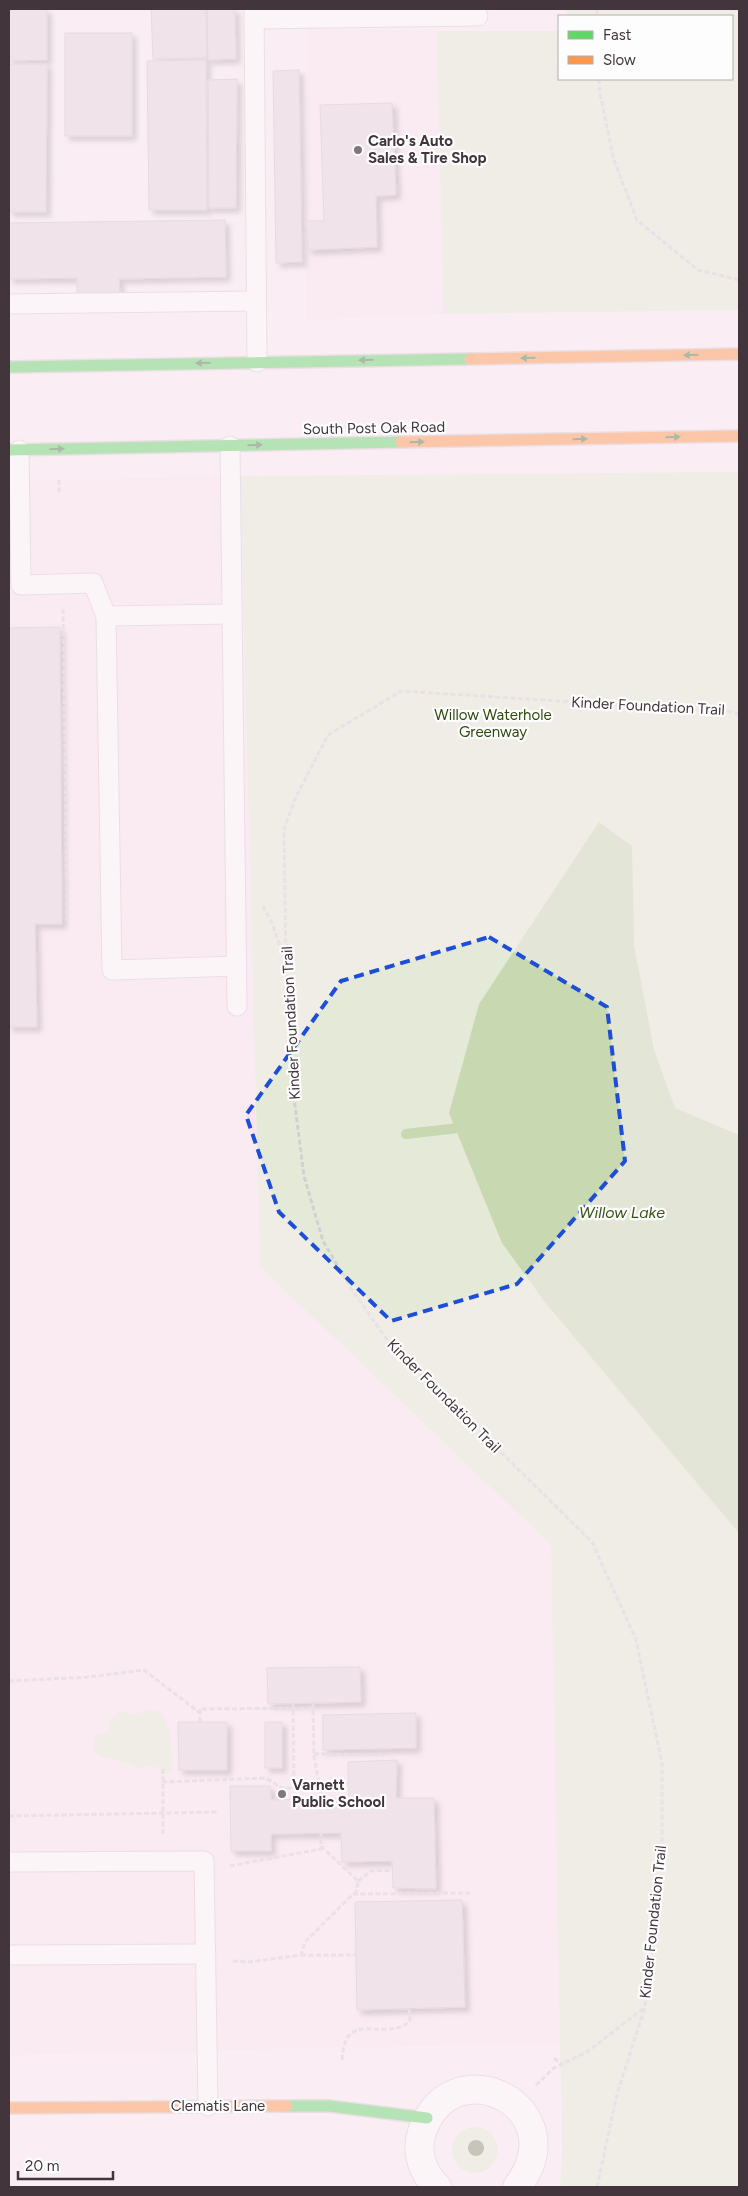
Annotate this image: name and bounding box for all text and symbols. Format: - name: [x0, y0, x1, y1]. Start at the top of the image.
- legend: [558, 15, 733, 80]
- text: Fast: [603, 26, 632, 44]
- text: Slow: [603, 51, 636, 69]
- place label: Carlo's Auto Sales & Tire Shop: [368, 132, 487, 167]
- marker: Carlo's Auto Sales & Tire Shop: [352, 144, 364, 156]
- one-way arrow: [682, 351, 698, 359]
- one-way arrow: [520, 354, 536, 362]
- one-way arrow: [357, 357, 373, 365]
- one-way arrow: [195, 359, 211, 367]
- street label: South Post Oak Road: [303, 418, 445, 438]
- one-way arrow: [665, 433, 681, 441]
- one-way arrow: [572, 435, 588, 443]
- one-way arrow: [410, 438, 426, 446]
- one-way arrow: [247, 441, 263, 449]
- one-way arrow: [50, 445, 66, 453]
- street label: Kinder Foundation Trail: [571, 693, 725, 719]
- park label: Willow Waterhole Greenway: [434, 706, 552, 741]
- street label: Kinder Foundation Trail: [278, 946, 304, 1100]
- water label: Willow Lake: [579, 1203, 665, 1222]
- street label: Kinder Foundation Trail: [383, 1335, 505, 1457]
- place label: Varnett Public School: [292, 1776, 385, 1811]
- marker: Varnett Public School: [276, 1788, 288, 1800]
- street label: Kinder Foundation Trail: [636, 1845, 670, 1999]
- street label: Clematis Lane: [171, 2097, 265, 2115]
- scale bar: [18, 2148, 112, 2180]
- text: 20 m: [25, 2157, 59, 2175]

